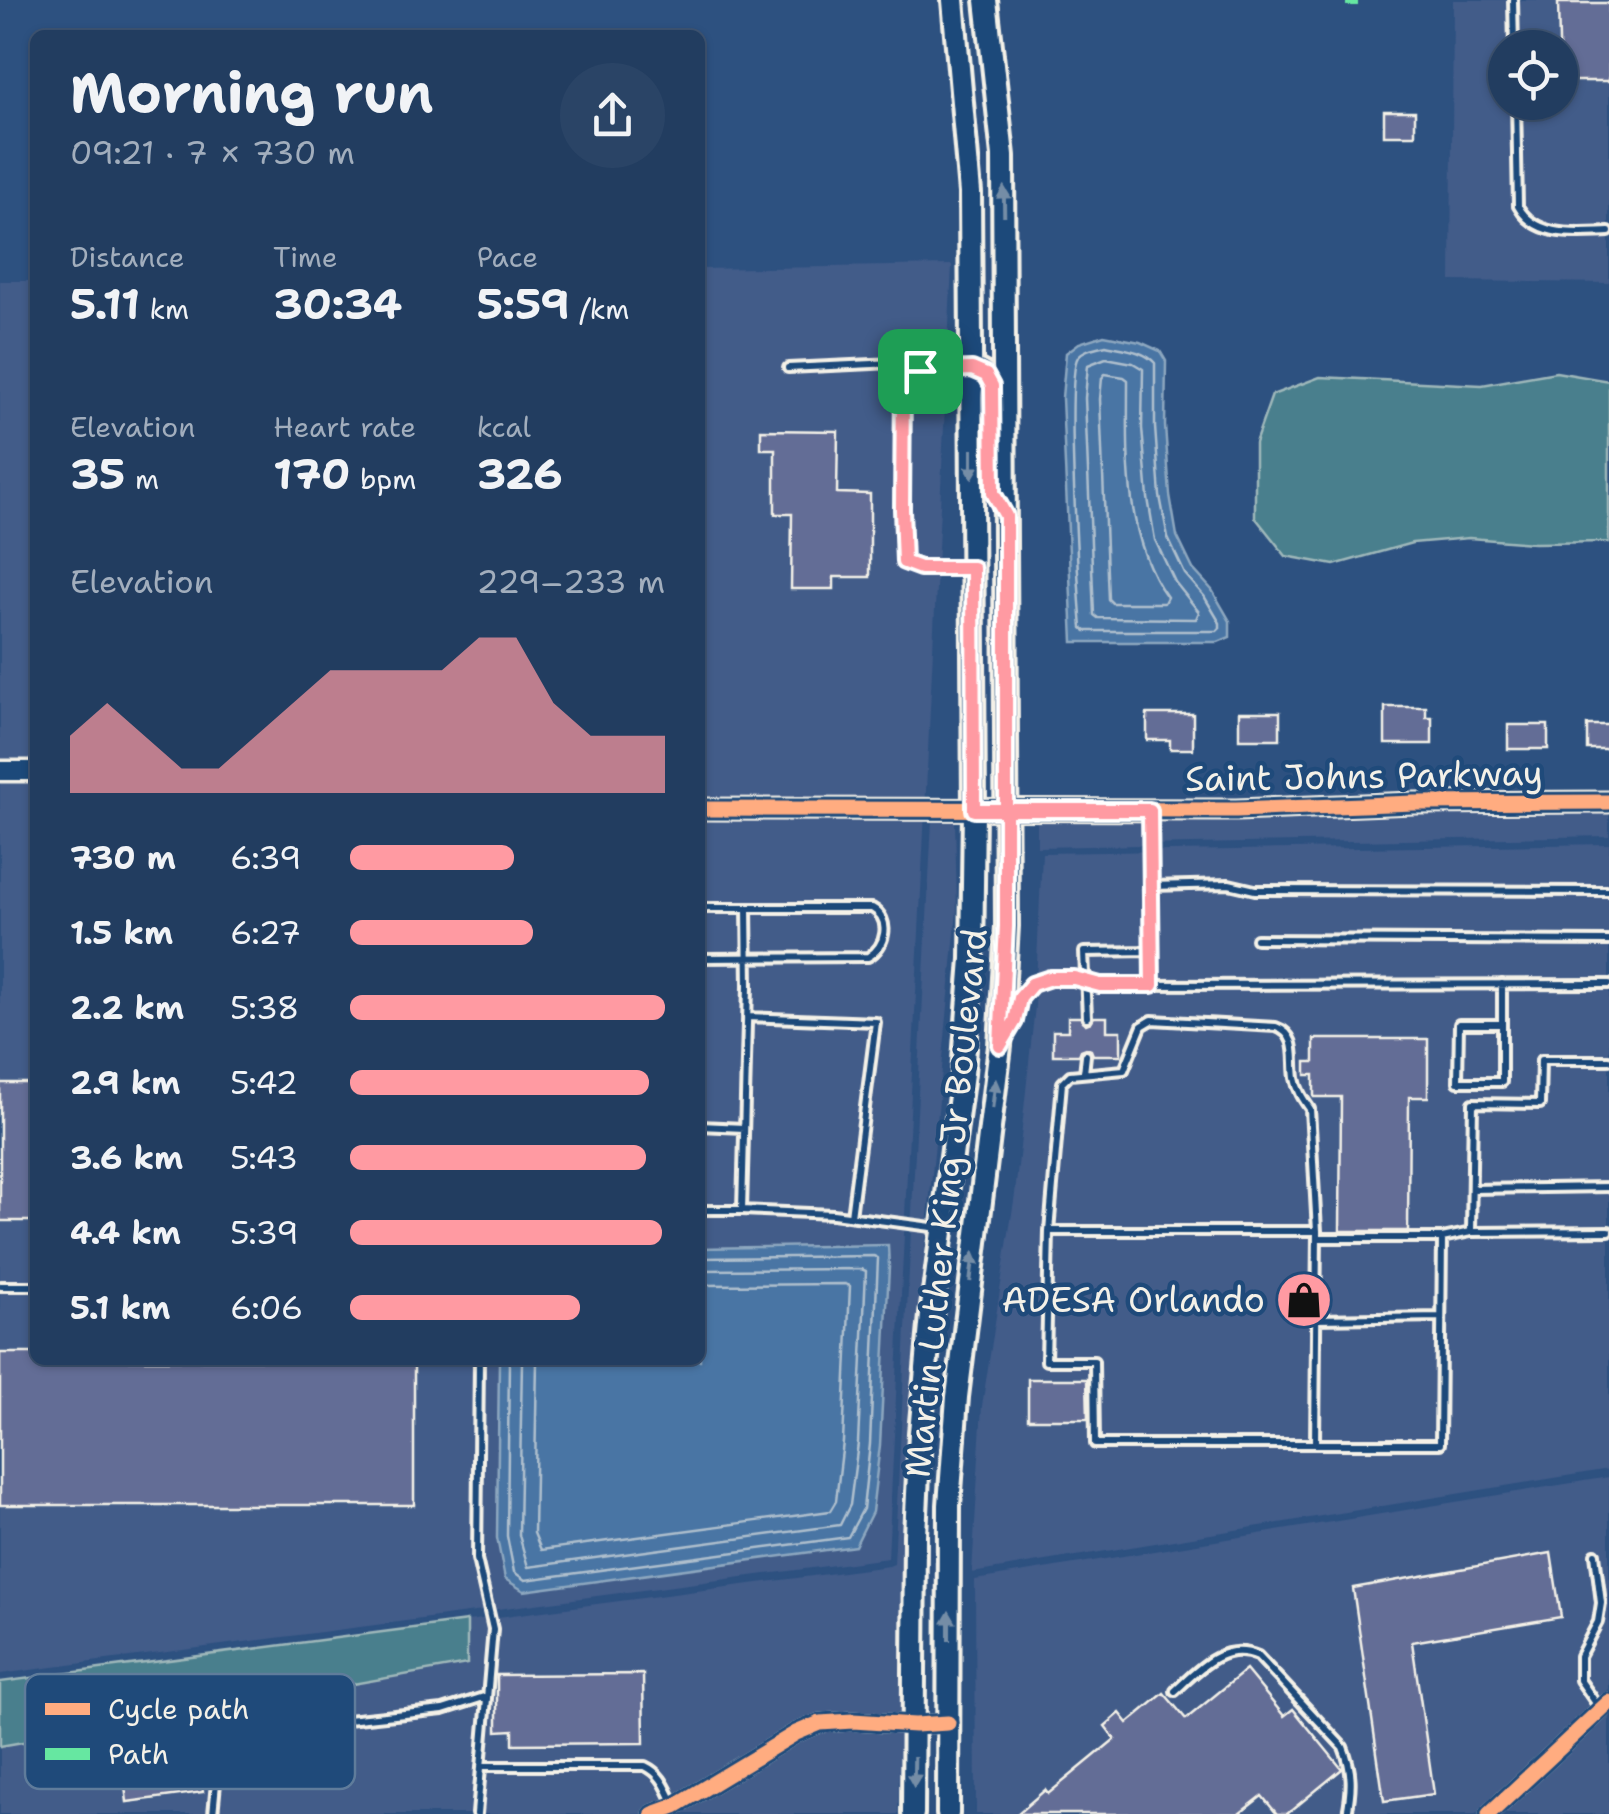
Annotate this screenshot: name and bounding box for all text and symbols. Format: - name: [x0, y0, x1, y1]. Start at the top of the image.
- map controls: [1488, 30, 1578, 120]
- button: locate: [1488, 30, 1578, 120]
- text: Morning run: [70, 56, 434, 130]
- button: share: [560, 63, 665, 168]
- text: 09:21 · 7 × 730 m: [70, 131, 355, 174]
- one-way arrow: [996, 184, 1012, 216]
- text: Distance: [70, 238, 185, 276]
- text: Time: [273, 238, 338, 276]
- text: Pace: [477, 238, 538, 276]
- text: 5.11: [70, 276, 140, 332]
- text: 30:34: [273, 276, 402, 332]
- text: 5:59: [477, 276, 570, 332]
- text: km: [140, 290, 189, 328]
- text: /km: [570, 290, 629, 328]
- pin: [878, 329, 963, 414]
- icon: arrive: [893, 344, 948, 399]
- text: Elevation: [70, 408, 195, 446]
- text: Heart rate: [273, 408, 416, 446]
- text: kcal: [477, 408, 531, 446]
- text: 35: [70, 446, 125, 502]
- text: 170: [273, 446, 350, 502]
- text: 326: [477, 446, 563, 502]
- one-way arrow: [964, 449, 980, 481]
- text: m: [125, 460, 159, 498]
- text: bpm: [350, 460, 416, 498]
- text: Elevation: [70, 560, 213, 603]
- text: 229–233 m: [477, 560, 665, 603]
- street label: Saint Johns Parkway: [1185, 749, 1543, 802]
- text: 730 m: [70, 836, 176, 879]
- text: 6:39: [230, 836, 301, 879]
- text: 1.5 km: [70, 911, 173, 954]
- text: 6:27: [230, 911, 301, 954]
- street label: Martin Luther King Jr Boulevard: [893, 926, 998, 1480]
- text: 2.2 km: [70, 986, 184, 1029]
- text: 5:38: [230, 986, 299, 1029]
- text: 2.9 km: [70, 1061, 180, 1104]
- text: 5:42: [230, 1061, 298, 1104]
- one-way arrow: [986, 1078, 1002, 1110]
- text: 3.6 km: [70, 1136, 183, 1179]
- text: 5:43: [230, 1136, 298, 1179]
- text: 4.4 km: [70, 1211, 181, 1254]
- text: 5:39: [230, 1211, 299, 1254]
- one-way arrow: [964, 1250, 980, 1282]
- shop icon: ADESA Orlando: [1274, 1270, 1334, 1330]
- place label: ADESA Orlando: [1002, 1276, 1265, 1323]
- text: 5.1 km: [70, 1286, 170, 1329]
- text: 6:06: [230, 1286, 303, 1329]
- one-way arrow: [941, 1609, 957, 1641]
- legend: [25, 1674, 355, 1789]
- text: Cycle path: [108, 1690, 250, 1728]
- text: Path: [108, 1735, 169, 1773]
- one-way arrow: [906, 1756, 922, 1788]

